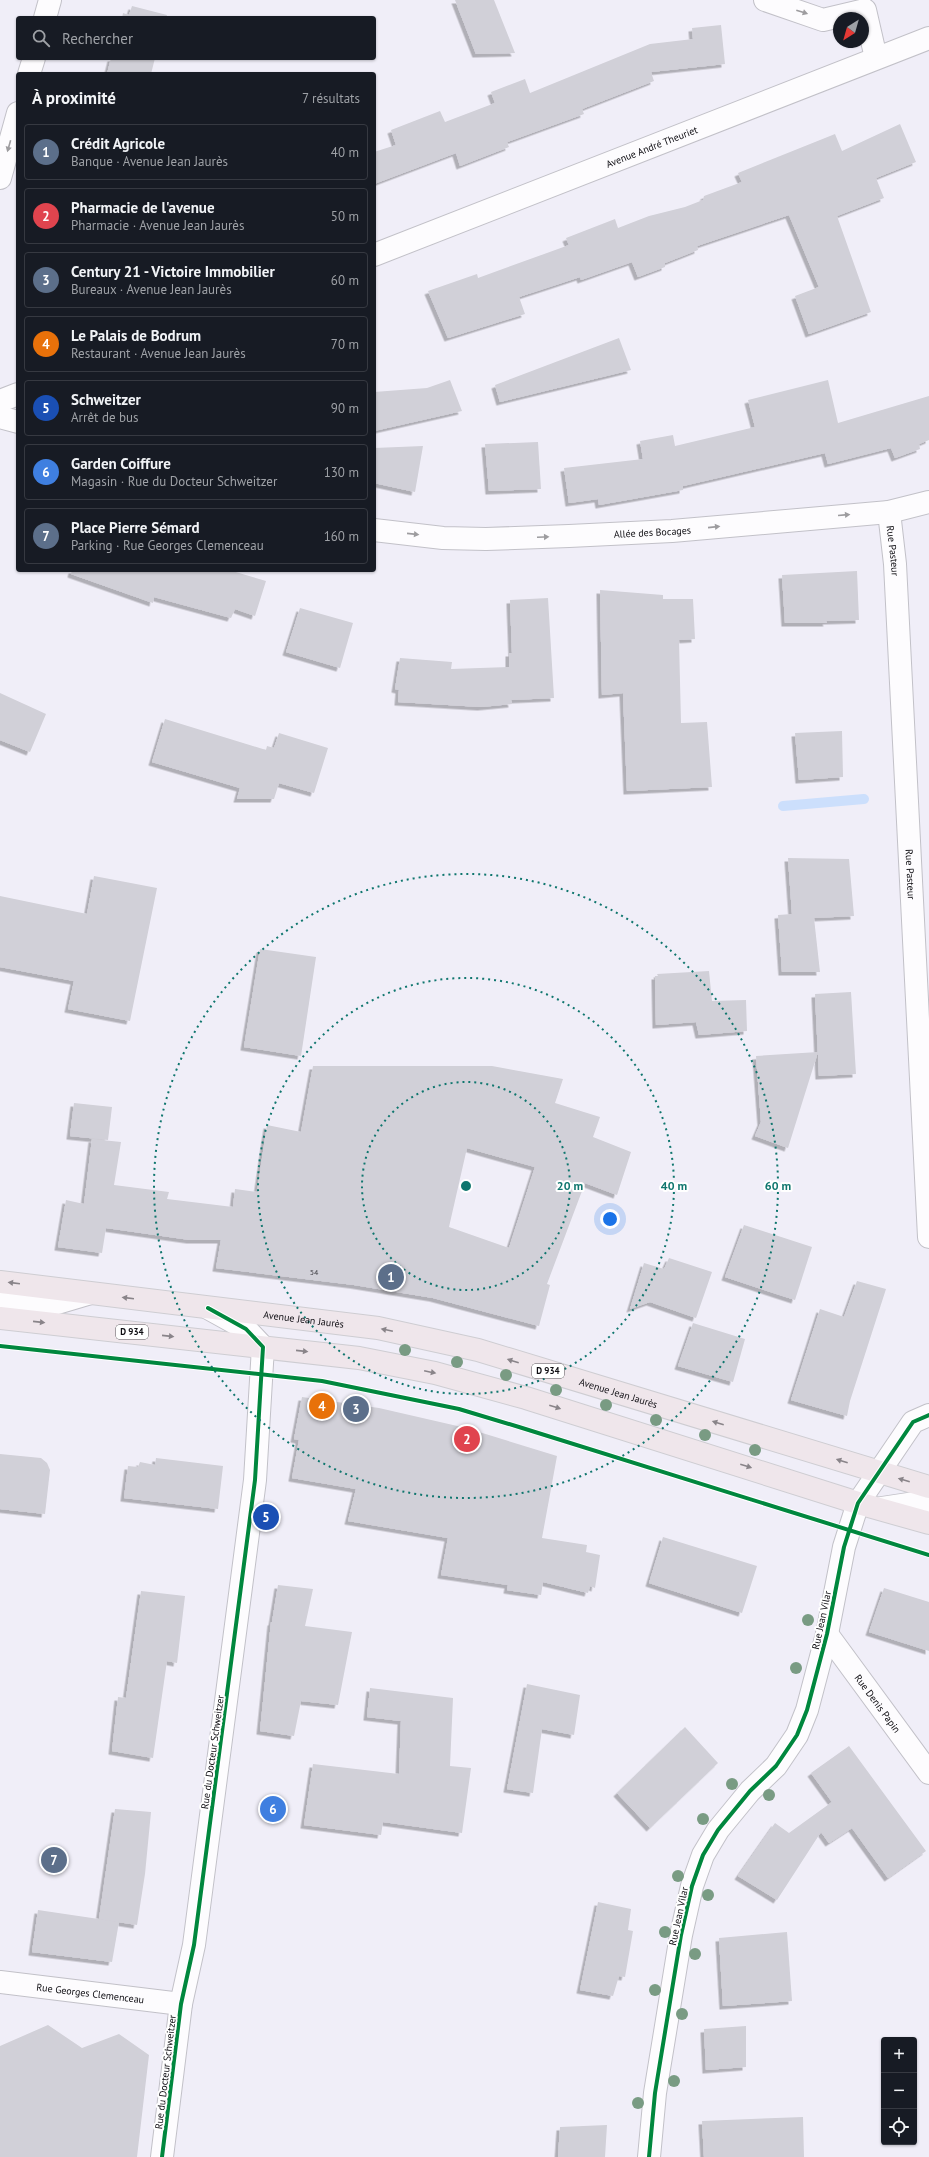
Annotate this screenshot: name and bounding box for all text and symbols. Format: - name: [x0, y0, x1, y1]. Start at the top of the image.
- one-way arrow: [796, 10, 808, 16]
- north arrow: [833, 12, 869, 48]
- search box: [16, 16, 376, 60]
- icon: search: [30, 27, 52, 49]
- text: Rechercher: [62, 29, 133, 48]
- text: À proximité: [32, 87, 116, 109]
- text: 7 résultats: [302, 90, 360, 107]
- street label: Avenue André Theuriet: [604, 123, 700, 171]
- text: Crédit Agricole: [71, 134, 165, 153]
- one-way arrow: [6, 140, 12, 152]
- text: 1: [42, 144, 50, 161]
- text: 40 m: [331, 144, 359, 161]
- text: Banque · Avenue Jean Jaurès: [71, 153, 228, 170]
- text: Pharmacie de l'avenue: [71, 198, 215, 217]
- text: 2: [42, 208, 50, 225]
- text: 50 m: [331, 208, 359, 225]
- text: Pharmacie · Avenue Jean Jaurès: [71, 217, 244, 234]
- text: Century 21 - Victoire Immobilier: [71, 262, 275, 281]
- text: 3: [42, 272, 50, 289]
- text: 60 m: [331, 272, 359, 289]
- text: Bureaux · Avenue Jean Jaurès: [71, 281, 232, 298]
- text: Le Palais de Bodrum: [71, 326, 201, 345]
- text: 4: [42, 336, 50, 353]
- text: 70 m: [331, 336, 359, 353]
- text: Restaurant · Avenue Jean Jaurès: [71, 345, 246, 362]
- text: Schweitzer: [71, 390, 141, 409]
- text: 5: [42, 400, 50, 417]
- text: 90 m: [331, 400, 359, 417]
- text: Arrêt de bus: [71, 409, 139, 426]
- text: Garden Coiffure: [71, 454, 171, 473]
- text: 6: [42, 464, 50, 481]
- text: 130 m: [324, 464, 359, 481]
- text: Magasin · Rue du Docteur Schweitzer: [71, 473, 277, 490]
- one-way arrow: [838, 512, 850, 519]
- text: Place Pierre Sémard: [71, 518, 200, 537]
- street label: Allée des Bocages: [614, 523, 691, 541]
- one-way arrow: [708, 523, 720, 530]
- street label: Rue Pasteur: [884, 525, 902, 577]
- text: 7: [42, 528, 50, 545]
- text: 160 m: [324, 528, 359, 545]
- one-way arrow: [407, 531, 419, 537]
- one-way arrow: [537, 534, 550, 540]
- text: Parking · Rue Georges Clemenceau: [71, 537, 264, 554]
- street label: Rue Pasteur: [902, 849, 918, 900]
- text: 20 m: [557, 1178, 583, 1193]
- text: 40 m: [661, 1178, 687, 1193]
- text: 60 m: [765, 1178, 791, 1193]
- centre of rings: [459, 1179, 473, 1193]
- your location: [600, 1209, 620, 1229]
- pin: 1: [378, 1262, 404, 1292]
- house number: 54: [310, 1267, 319, 1277]
- one-way arrow: [8, 1280, 20, 1287]
- one-way arrow: [122, 1295, 134, 1301]
- street label: Avenue Jean Jaurès: [263, 1308, 345, 1331]
- one-way arrow: [33, 1319, 45, 1325]
- road number: D 934: [116, 1325, 148, 1339]
- one-way arrow: [381, 1326, 393, 1332]
- one-way arrow: [162, 1333, 174, 1340]
- one-way arrow: [296, 1348, 308, 1355]
- one-way arrow: [507, 1358, 519, 1364]
- road number: D 934: [532, 1364, 564, 1378]
- one-way arrow: [424, 1369, 436, 1375]
- street label: Avenue Jean Jaurès: [578, 1375, 659, 1411]
- pin: 4: [309, 1391, 335, 1421]
- pin: 3: [343, 1394, 369, 1424]
- one-way arrow: [550, 1404, 562, 1410]
- one-way arrow: [712, 1420, 724, 1426]
- pin: 2: [454, 1424, 480, 1454]
- one-way arrow: [836, 1458, 848, 1464]
- one-way arrow: [741, 1464, 753, 1470]
- one-way arrow: [898, 1477, 910, 1483]
- pin: 5: [253, 1502, 279, 1532]
- street label: Rue Jean Vilar: [809, 1589, 834, 1651]
- street label: Rue Denis Papin: [852, 1672, 903, 1736]
- street label: Rue du Docteur Schweitzer: [198, 1694, 227, 1810]
- pin: 6: [260, 1794, 286, 1824]
- pin: 7: [41, 1845, 67, 1875]
- street label: Rue Jean Vilar: [666, 1885, 691, 1947]
- street label: Rue Georges Clemenceau: [36, 1980, 145, 2006]
- street label: Rue du Docteur Schweitzer: [152, 2014, 179, 2130]
- map controls: [881, 2037, 917, 2145]
- button: +: [881, 2037, 917, 2073]
- button: −: [881, 2073, 917, 2109]
- button: locate: [881, 2109, 917, 2145]

